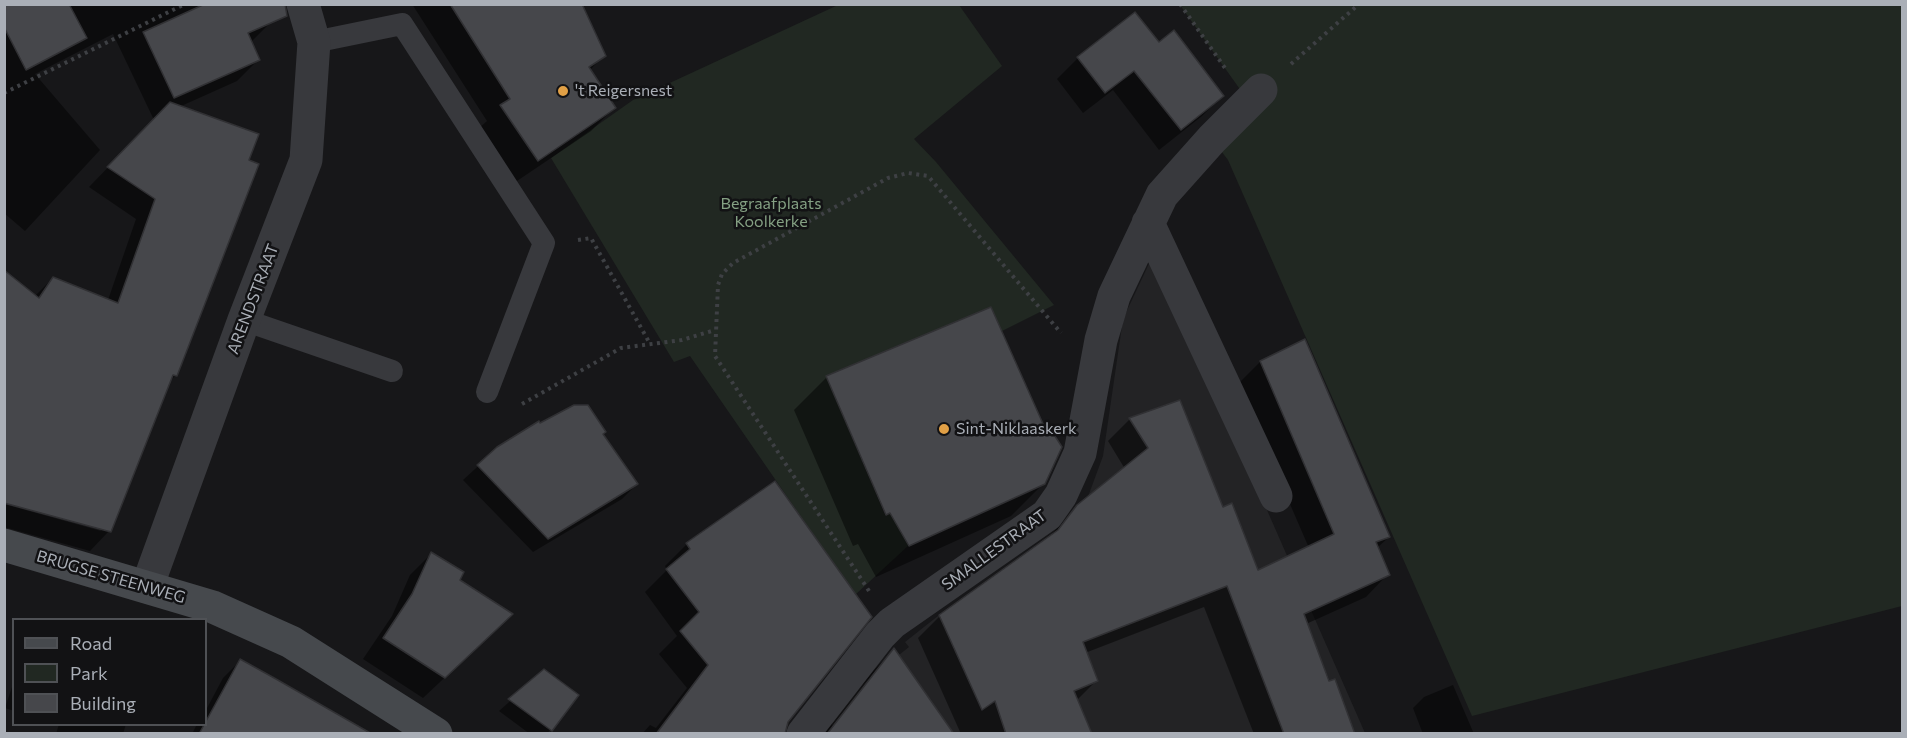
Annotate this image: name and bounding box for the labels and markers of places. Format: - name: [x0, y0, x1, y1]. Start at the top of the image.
- place label: 't Reigersnest: [575, 81, 672, 101]
- marker: 't Reigersnest: [556, 84, 570, 98]
- place label: Sint-Niklaaskerk: [956, 419, 1077, 439]
- marker: Sint-Niklaaskerk: [937, 422, 951, 436]

